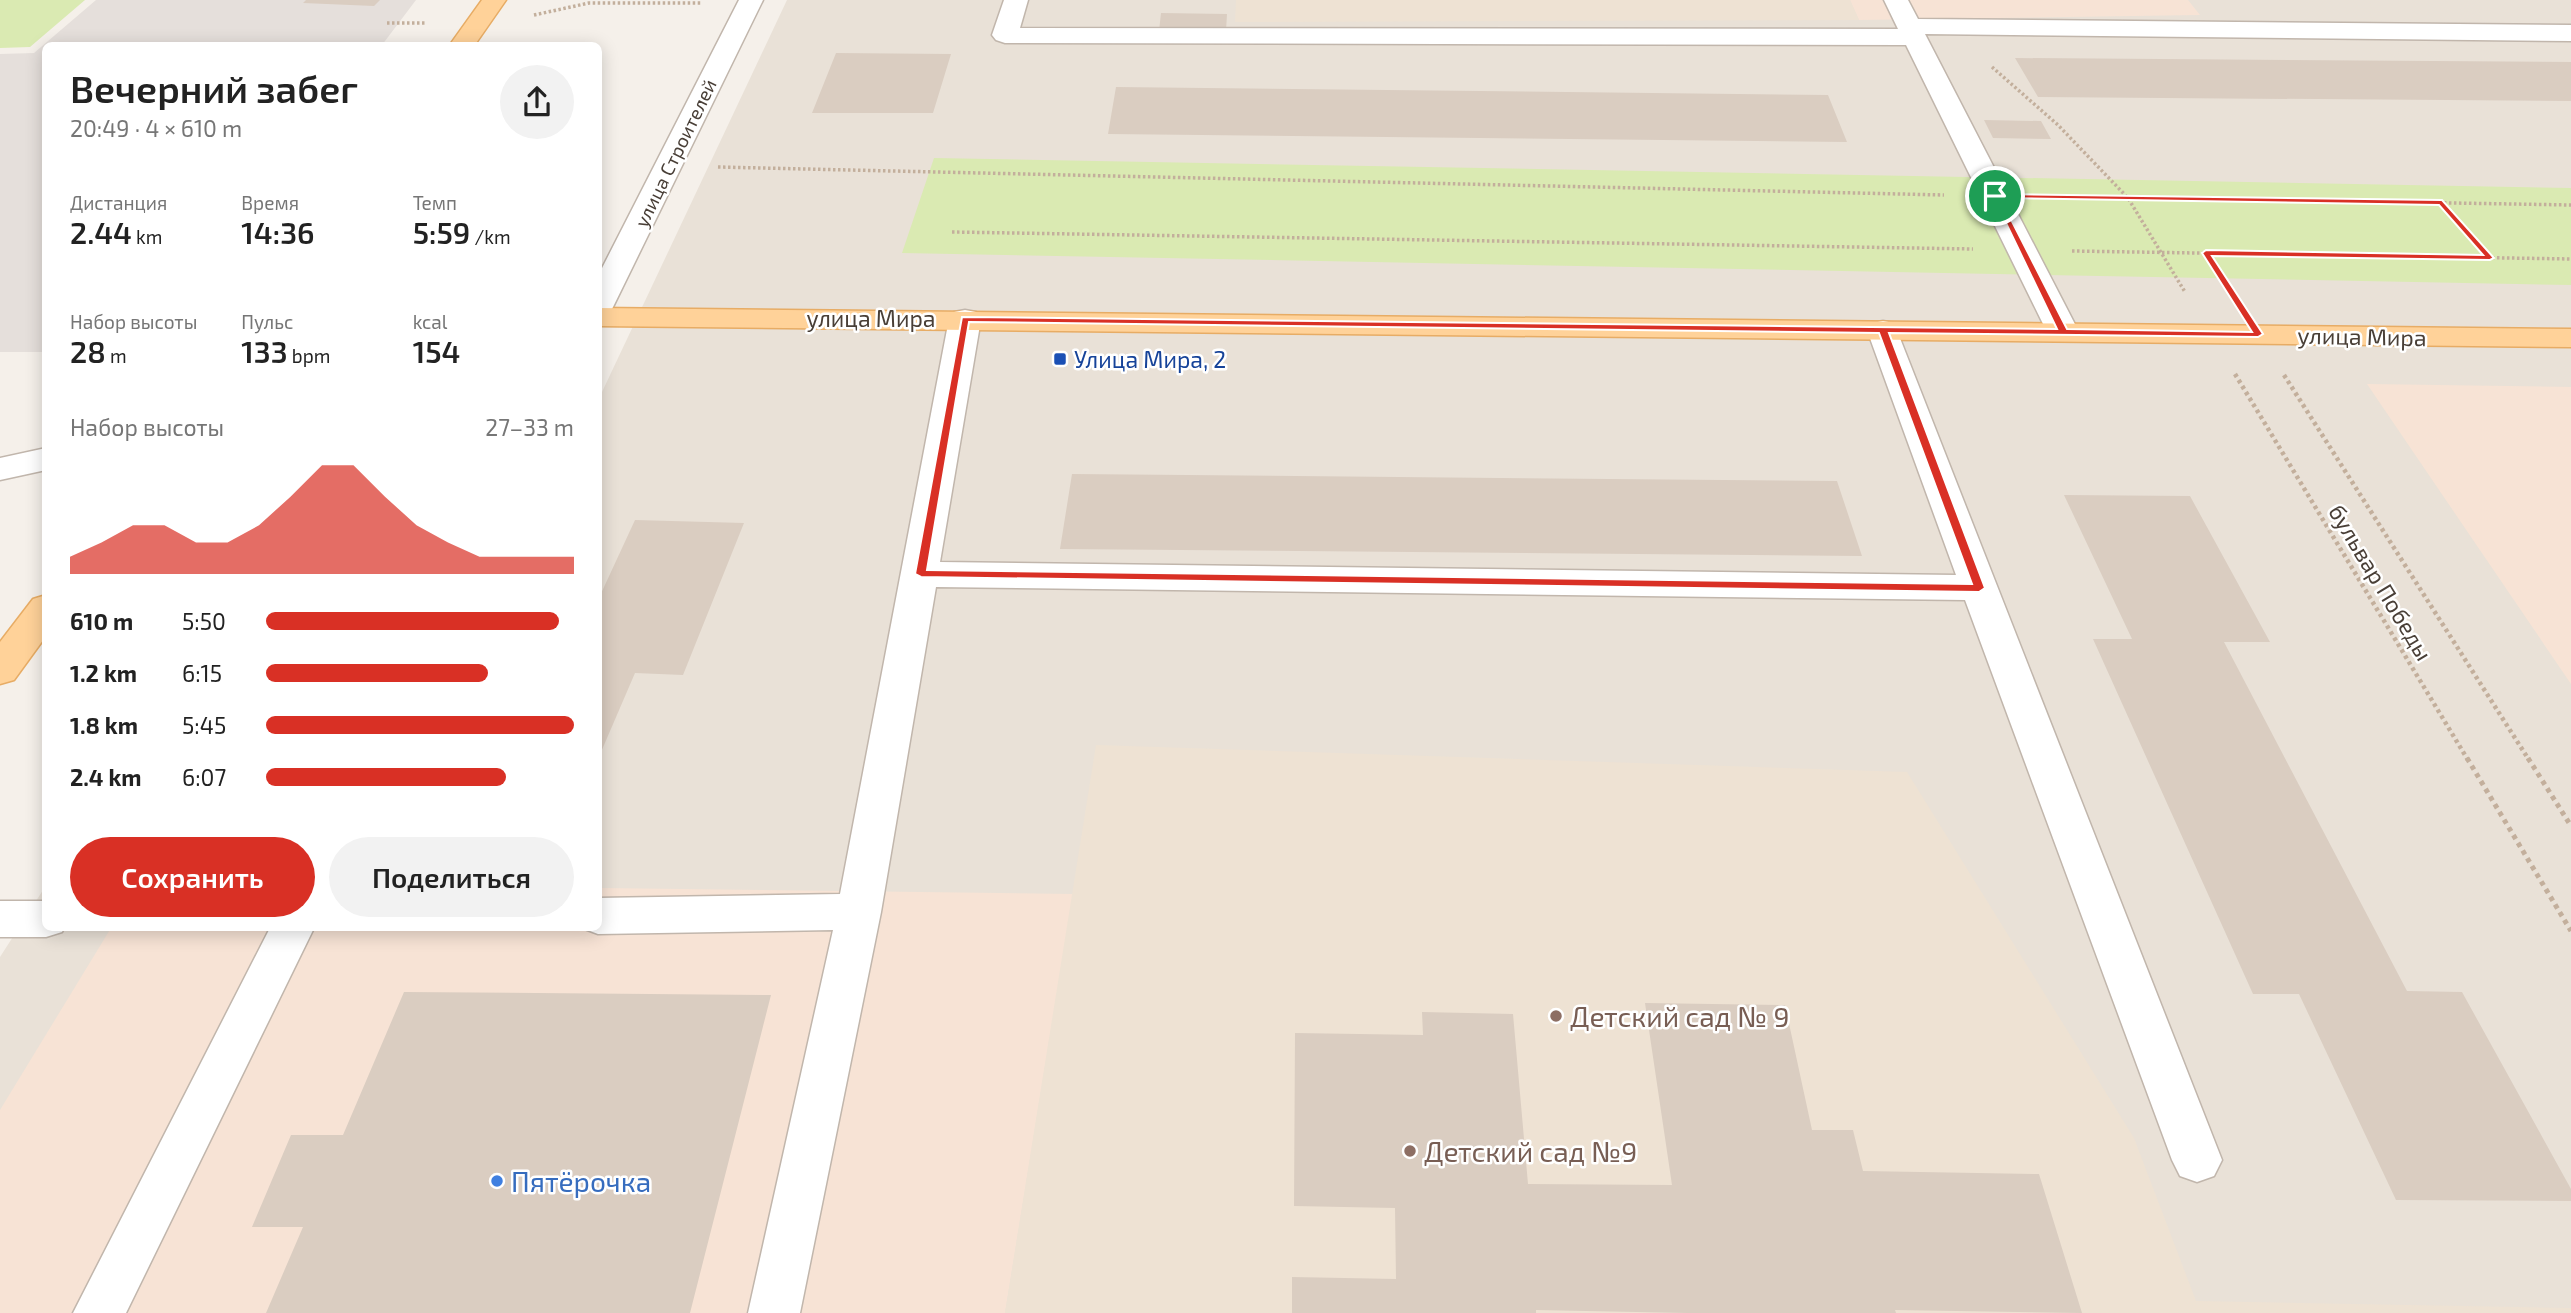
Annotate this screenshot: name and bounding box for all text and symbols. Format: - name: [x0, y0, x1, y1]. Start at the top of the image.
- text: Вечерний забег: [70, 65, 358, 111]
- button: share: [500, 65, 574, 139]
- street label: улица Строителей: [629, 75, 722, 231]
- text: 20:49 · 4 × 610 m: [70, 114, 242, 142]
- pin: [1965, 166, 2025, 226]
- icon: arrive: [1976, 177, 2014, 215]
- text: Дистанция: [70, 191, 167, 214]
- text: Время: [241, 191, 299, 214]
- text: Темп: [413, 191, 457, 214]
- text: 2.44: [70, 214, 132, 250]
- text: 14:36: [241, 214, 314, 250]
- text: 5:59: [413, 214, 470, 250]
- text: km: [132, 225, 162, 248]
- text: /km: [470, 225, 511, 248]
- street label: улица Мира: [806, 304, 936, 333]
- text: Набор высоты: [70, 310, 197, 333]
- text: Пульс: [241, 310, 293, 333]
- text: kcal: [413, 310, 447, 333]
- street label: улица Мира: [2297, 321, 2427, 352]
- text: 28: [70, 333, 106, 369]
- text: 133: [241, 333, 288, 369]
- text: 154: [413, 333, 460, 369]
- text: m: [106, 344, 127, 367]
- text: bpm: [288, 344, 330, 367]
- place label: Улица Мира, 2: [1074, 345, 1226, 373]
- marker: Улица Мира, 2: [1052, 351, 1068, 367]
- text: Набор высоты: [70, 413, 224, 441]
- text: 27–33 m: [485, 413, 574, 441]
- street label: бульвар Победы: [2322, 499, 2439, 666]
- text: 610 m: [70, 607, 133, 635]
- text: 5:50: [182, 607, 226, 635]
- text: 1.2 km: [70, 659, 137, 687]
- text: 6:15: [182, 659, 222, 687]
- text: 1.8 km: [70, 711, 138, 739]
- text: 5:45: [182, 711, 226, 739]
- text: 2.4 km: [70, 763, 142, 791]
- text: 6:07: [182, 763, 226, 791]
- button: Сохранить: [70, 837, 315, 917]
- button: Поделиться: [329, 837, 574, 917]
- place label: Детский сад № 9: [1570, 999, 1789, 1033]
- marker: Детский сад № 9: [1548, 1008, 1564, 1024]
- place label: Детский сад №9: [1424, 1134, 1637, 1168]
- marker: Детский сад №9: [1402, 1143, 1418, 1159]
- place label: Пятёрочка: [511, 1164, 651, 1198]
- marker: Пятёрочка: [489, 1173, 505, 1189]

